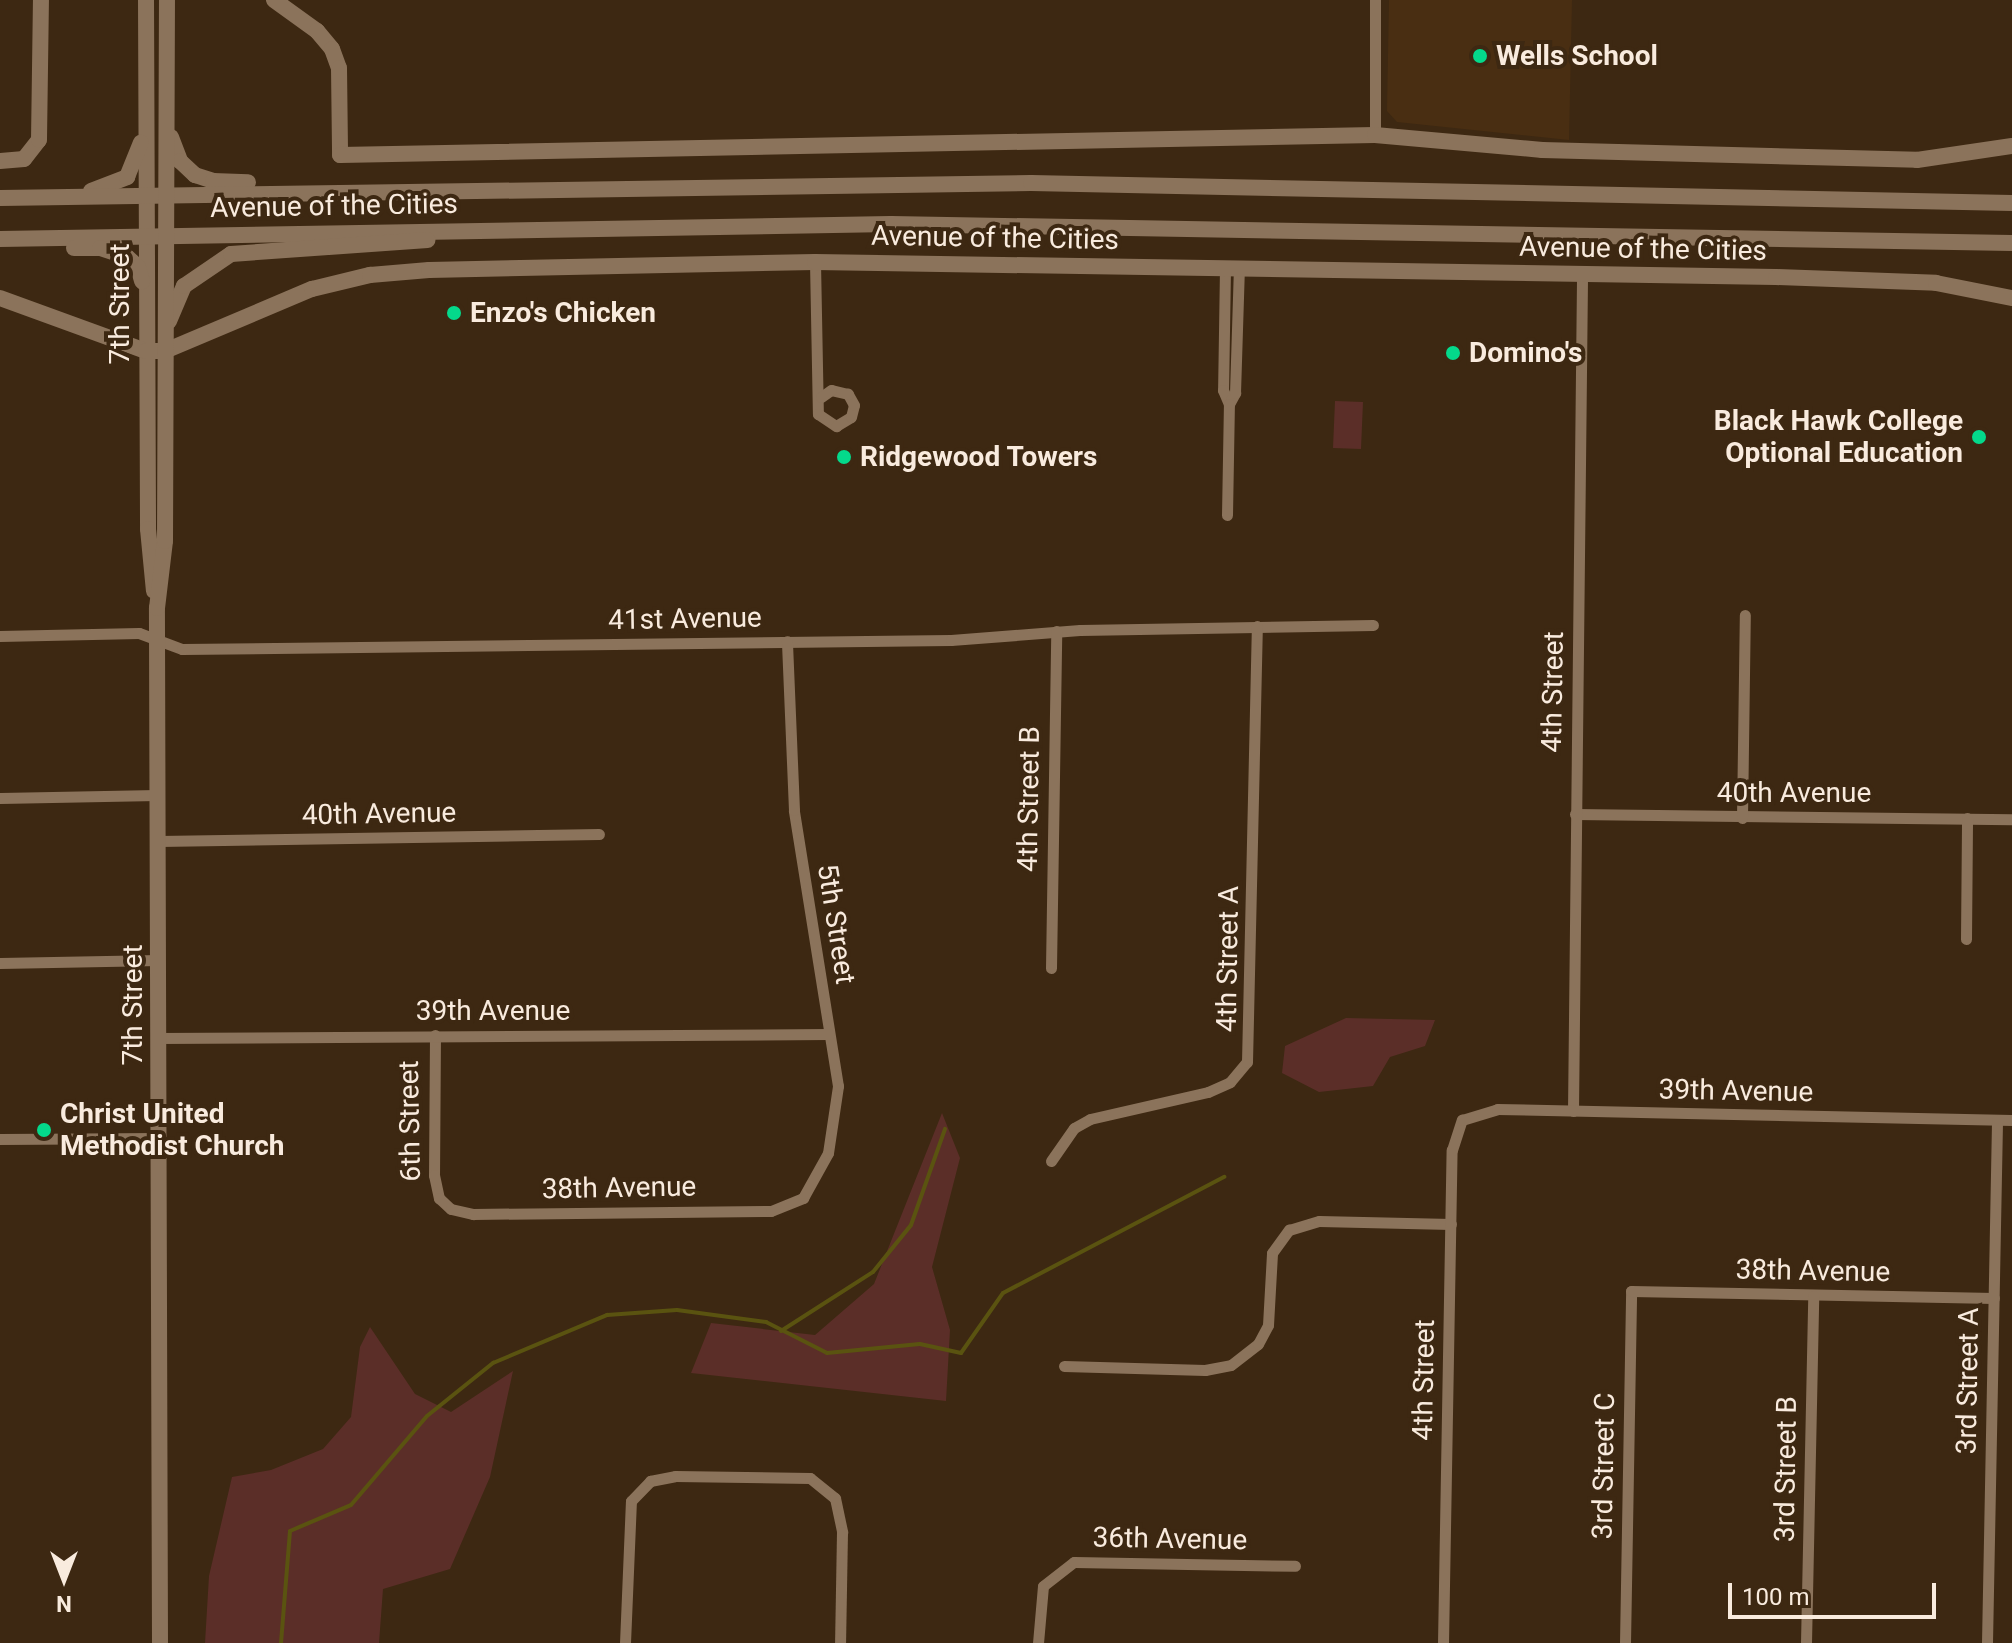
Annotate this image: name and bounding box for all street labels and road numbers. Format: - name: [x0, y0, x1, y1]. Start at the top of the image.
- street label: Avenue of the Cities: [210, 187, 458, 225]
- street label: Avenue of the Cities: [871, 219, 1119, 257]
- street label: Avenue of the Cities: [1519, 230, 1767, 268]
- street label: 7th Street: [103, 243, 137, 365]
- street label: 41st Avenue: [608, 601, 762, 637]
- street label: 4th Street: [1535, 631, 1571, 753]
- street label: 4th Street B: [1011, 726, 1047, 872]
- street label: 40th Avenue: [1717, 776, 1871, 810]
- street label: 40th Avenue: [301, 796, 457, 832]
- street label: 5th Street: [810, 862, 862, 986]
- street label: 4th Street A: [1210, 886, 1246, 1032]
- street label: 7th Street: [116, 944, 150, 1066]
- street label: 39th Avenue: [416, 994, 570, 1028]
- street label: 6th Street: [392, 1060, 428, 1182]
- street label: 39th Avenue: [1658, 1073, 1814, 1109]
- street label: 38th Avenue: [541, 1170, 697, 1206]
- street label: 38th Avenue: [1735, 1253, 1891, 1289]
- street label: 3rd Street A: [1950, 1307, 1986, 1455]
- street label: 4th Street: [1406, 1319, 1442, 1441]
- street label: 3rd Street C: [1586, 1392, 1622, 1540]
- street label: 3rd Street B: [1768, 1396, 1804, 1542]
- street label: 36th Avenue: [1092, 1521, 1248, 1557]

